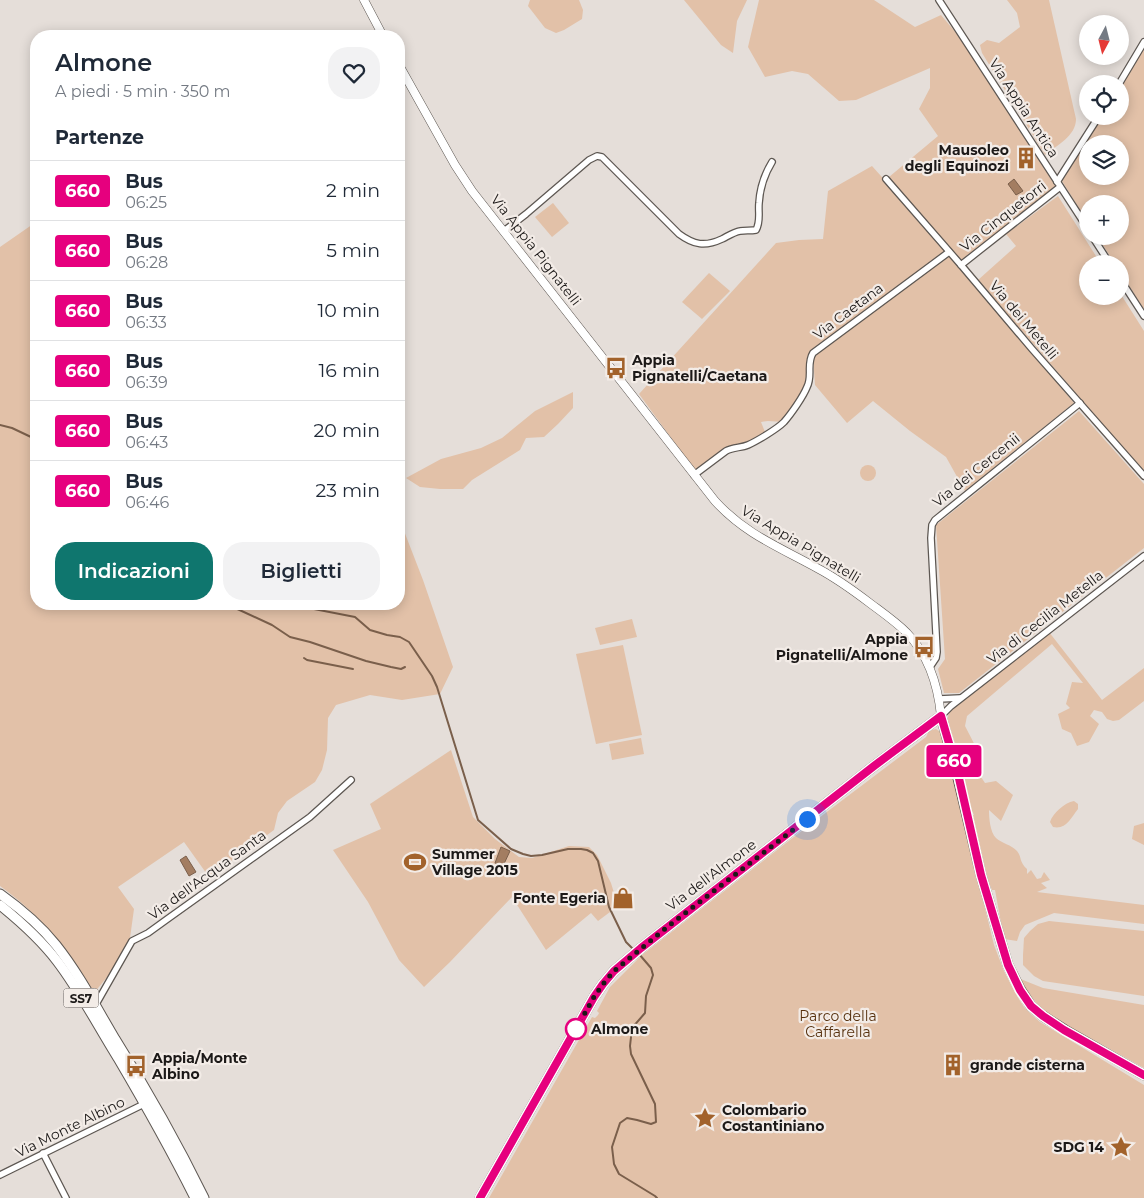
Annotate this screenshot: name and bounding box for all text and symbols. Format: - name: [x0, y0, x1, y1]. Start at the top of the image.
- north arrow: [1079, 15, 1129, 65]
- map controls: [1079, 15, 1129, 305]
- button: heart: [328, 47, 380, 99]
- text: Almone: [55, 48, 152, 77]
- street label: Via Appia Antica: [985, 55, 1063, 161]
- button: locate: [1079, 75, 1129, 125]
- text: A piedi · 5 min · 350 m: [55, 82, 231, 101]
- text: Partenze: [55, 126, 144, 149]
- button: layers: [1079, 135, 1129, 185]
- place label: Mausoleo degli Equinozi: [905, 141, 1009, 175]
- building icon: Mausoleo degli Equinozi: [1013, 145, 1039, 171]
- text: Bus: [125, 170, 163, 193]
- street label: Via Cinquetorri: [956, 177, 1050, 255]
- text: 2 min: [326, 179, 380, 202]
- text: 660: [65, 180, 100, 202]
- street label: Via Appia Pignatelli: [487, 191, 585, 309]
- text: 06:25: [125, 193, 167, 212]
- button: +: [1079, 195, 1129, 245]
- text: Bus: [125, 230, 163, 253]
- text: 5 min: [326, 239, 380, 262]
- text: 660: [65, 240, 100, 262]
- text: 06:28: [125, 253, 168, 272]
- button: −: [1079, 255, 1129, 305]
- street label: Via dei Metelli: [986, 277, 1062, 363]
- street label: Via Caetana: [809, 279, 887, 343]
- text: Bus: [125, 290, 163, 313]
- text: 10 min: [317, 299, 380, 322]
- text: 660: [65, 300, 100, 322]
- text: 06:33: [125, 313, 167, 332]
- text: Bus: [125, 350, 163, 373]
- place label: Appia Pignatelli/Caetana: [631, 351, 768, 385]
- bus stop icon: Appia Pignatelli/Caetana: [603, 355, 629, 381]
- text: 16 min: [318, 359, 380, 382]
- text: 660: [65, 360, 100, 382]
- text: 06:39: [125, 373, 168, 392]
- text: Bus: [125, 410, 163, 433]
- text: 20 min: [314, 419, 380, 442]
- text: 660: [65, 420, 100, 442]
- street label: Via dei Cercenii: [929, 429, 1023, 511]
- text: 06:43: [125, 433, 168, 452]
- text: Bus: [125, 470, 163, 493]
- text: 23 min: [315, 479, 380, 502]
- text: 660: [65, 480, 100, 502]
- text: 06:46: [125, 493, 169, 512]
- street label: Via Appia Pignatelli: [738, 501, 864, 587]
- button: Indicazioni: [55, 542, 213, 600]
- button: Biglietti: [223, 542, 380, 600]
- street label: Via di Cecilia Metella: [983, 566, 1107, 668]
- place label: Appia Pignatelli/Almone: [776, 630, 908, 664]
- bus stop icon: Appia Pignatelli/Almone: [911, 634, 937, 660]
- line badge: 660: [925, 745, 983, 777]
- text: 660: [936, 750, 972, 772]
- your location: [795, 807, 820, 832]
- street label: Via dell'Acqua Santa: [144, 826, 270, 924]
- street label: Via dell'Almone: [662, 835, 760, 915]
- place label: Summer Village 2015: [431, 845, 518, 879]
- sports icon: Summer Village 2015: [402, 849, 428, 875]
- shop icon: Fonte Egeria: [610, 885, 636, 911]
- place label: Fonte Egeria: [513, 889, 606, 907]
- road number: SS7: [64, 988, 98, 1008]
- park label: Parco della Caffarella: [799, 1007, 877, 1041]
- marker: Almone: [565, 1018, 587, 1040]
- place label: Almone: [590, 1020, 649, 1038]
- place label: Appia/Monte Albino: [151, 1049, 247, 1083]
- building icon: grande cisterna: [940, 1052, 966, 1078]
- bus stop icon: Appia/Monte Albino: [123, 1053, 149, 1079]
- place label: grande cisterna: [970, 1056, 1085, 1074]
- street label: Via Monte Albino: [12, 1093, 128, 1161]
- place label: Colombario Costantiniano: [722, 1101, 824, 1135]
- place icon: Colombario Costantiniano: [692, 1105, 718, 1131]
- place icon: SDG 14: [1108, 1134, 1134, 1160]
- place label: SDG 14: [1054, 1138, 1104, 1156]

